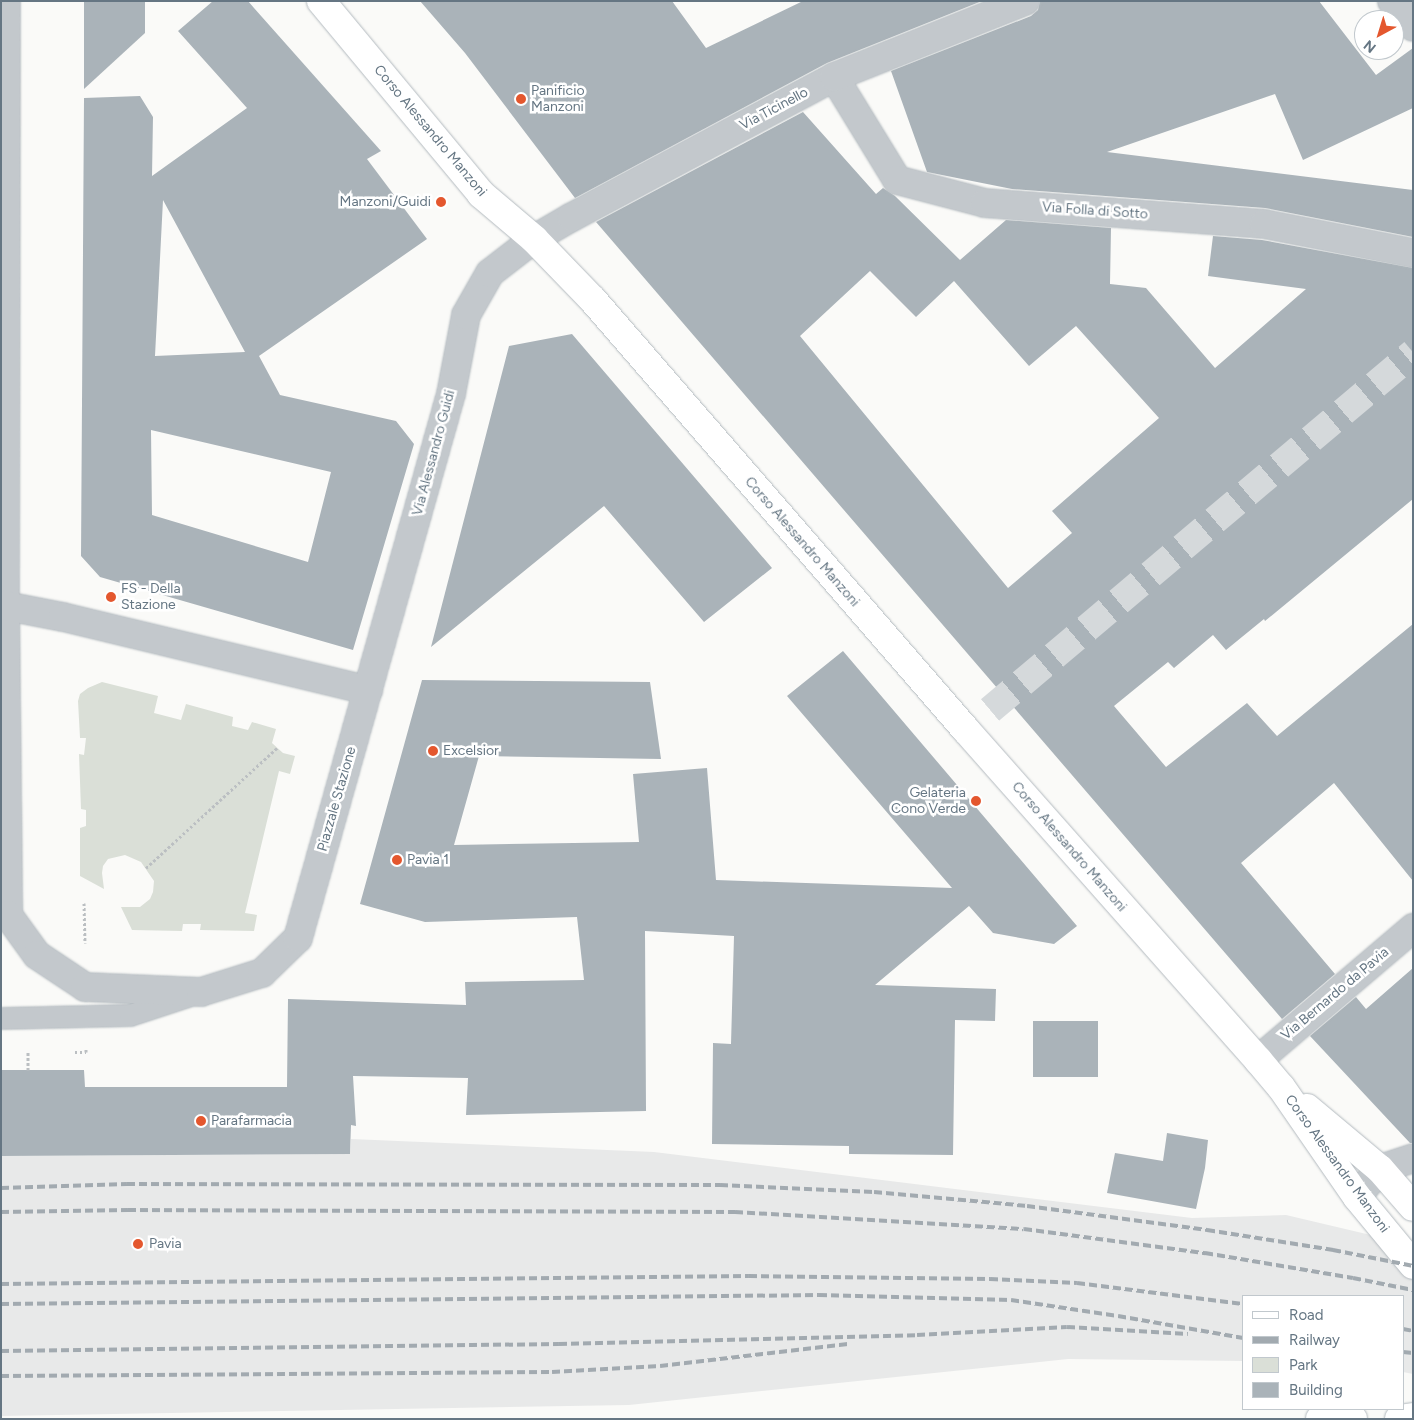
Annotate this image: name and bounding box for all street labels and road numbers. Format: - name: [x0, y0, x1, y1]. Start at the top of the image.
- street label: Corso Alessandro Manzoni: [370, 62, 490, 200]
- street label: Via Ticinello: [737, 84, 811, 134]
- street label: Via Folla di Sotto: [1041, 199, 1149, 223]
- street label: Via Alessandro Guidi: [409, 388, 459, 518]
- street label: Corso Alessandro Manzoni: [741, 474, 863, 610]
- street label: Piazzale Stazione: [314, 745, 360, 853]
- street label: Corso Alessandro Manzoni: [1008, 779, 1130, 915]
- street label: Via Bernardo da Pavia: [1278, 944, 1392, 1044]
- street label: Corso Alessandro Manzoni: [1281, 1092, 1393, 1236]

